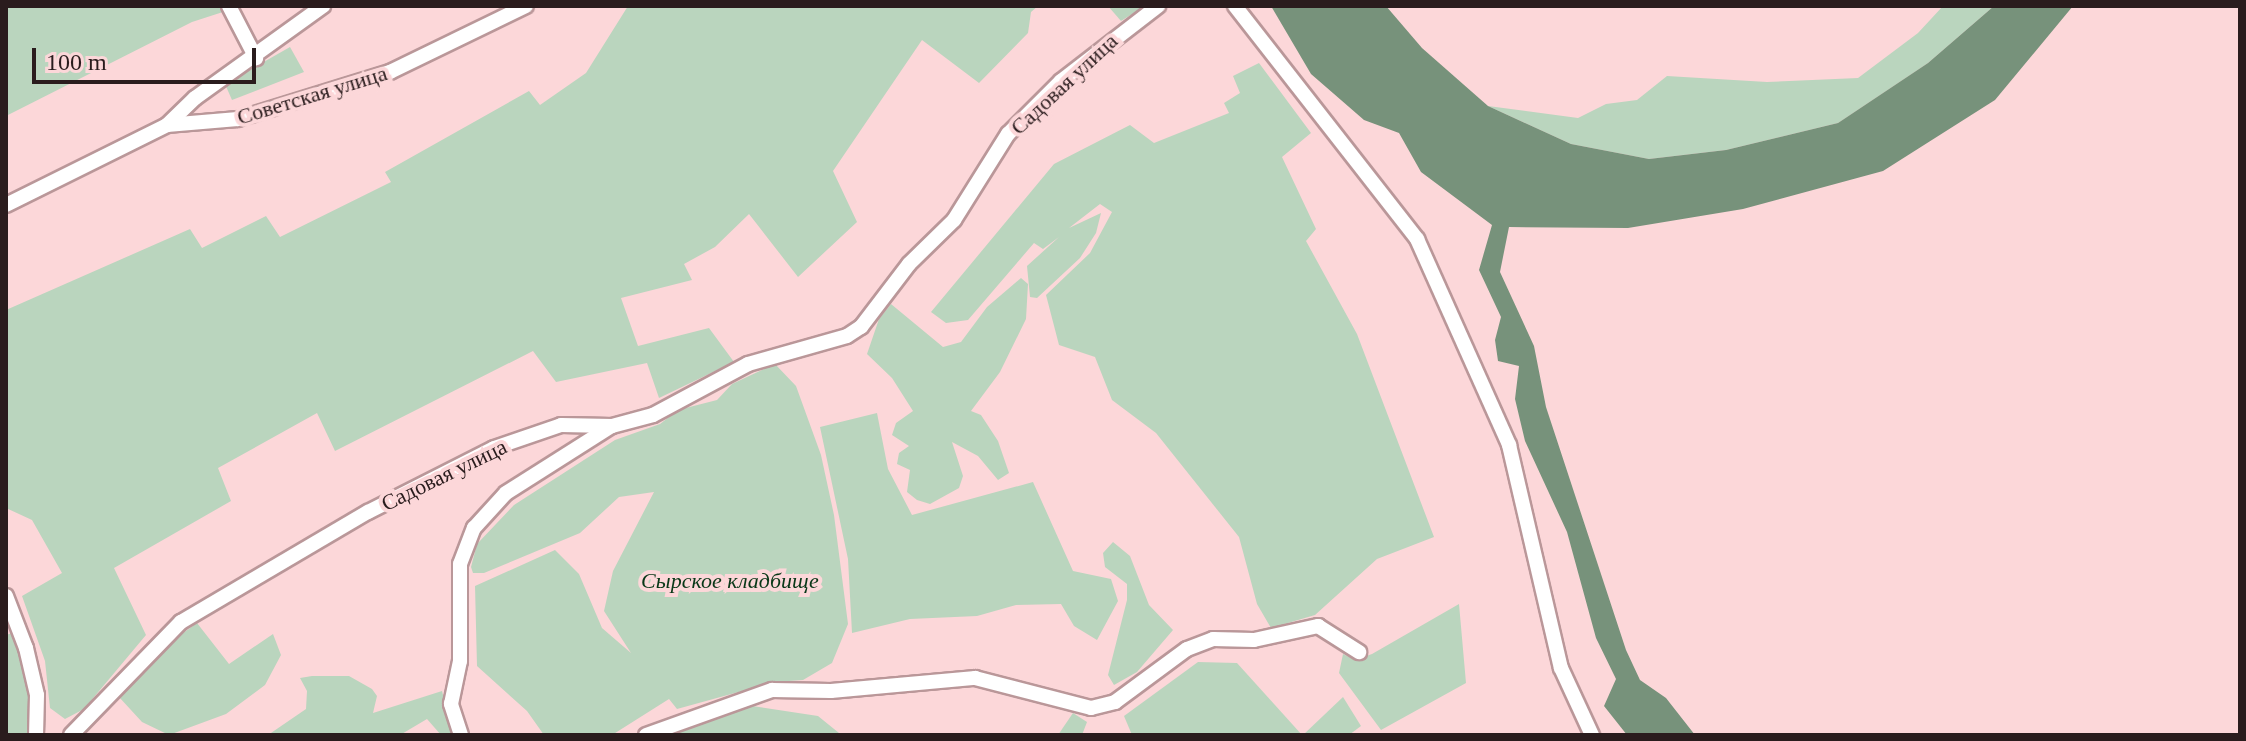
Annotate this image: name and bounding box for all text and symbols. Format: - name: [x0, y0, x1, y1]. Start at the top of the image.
- street label: Садовая улица: [1005, 28, 1123, 140]
- scale bar: [36, 32, 260, 82]
- text: 100 m: [46, 49, 107, 75]
- street label: Советская улица: [234, 60, 390, 130]
- street label: Садовая улица: [377, 433, 511, 517]
- park label: Сырское кладбище: [641, 568, 819, 594]

